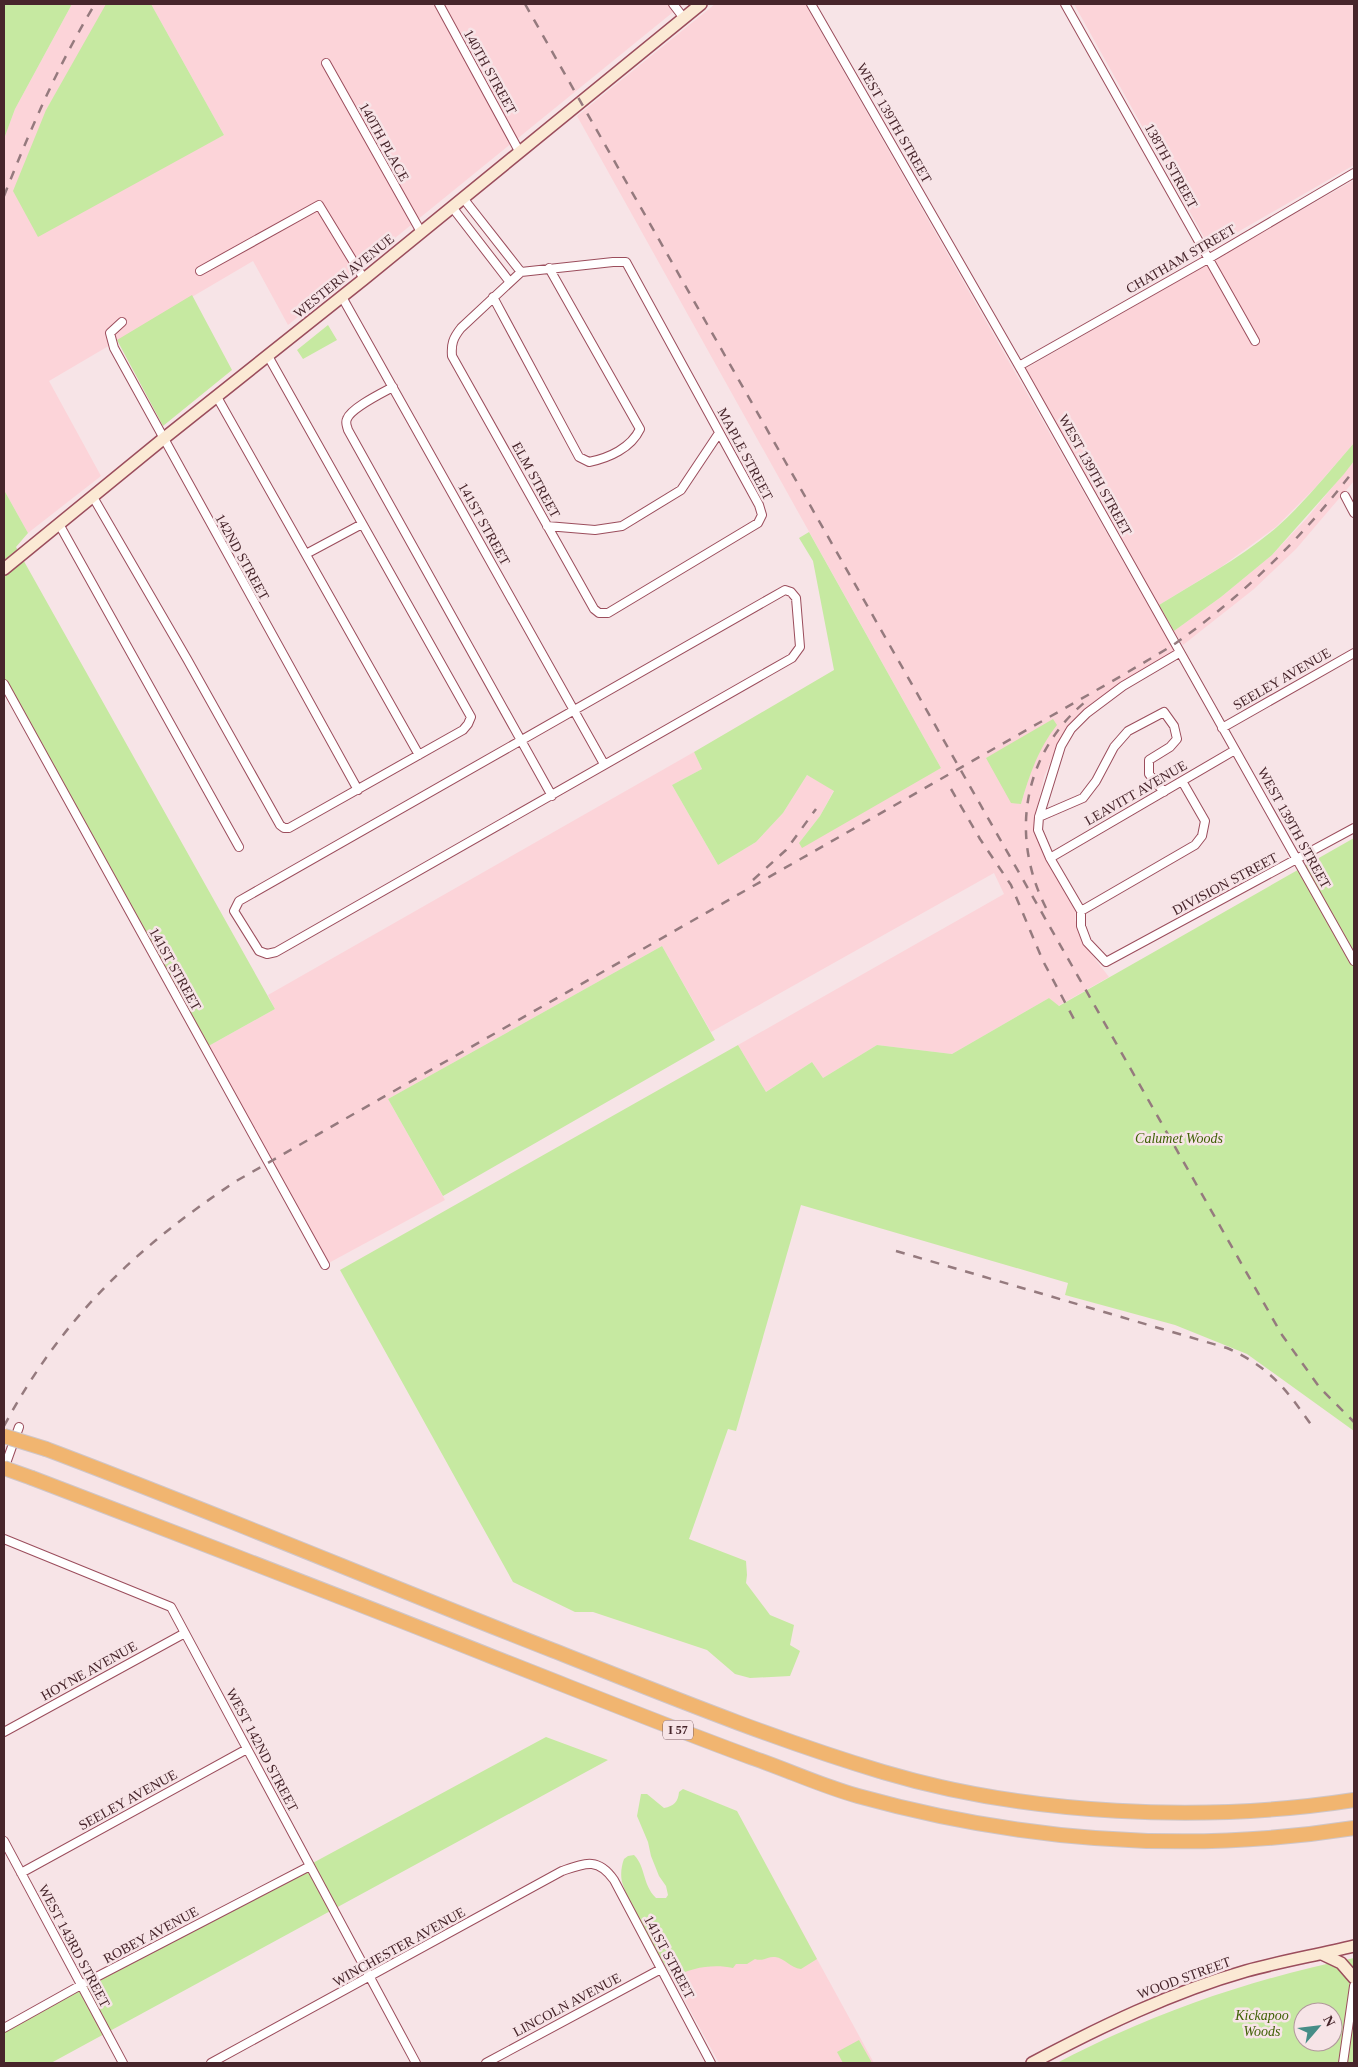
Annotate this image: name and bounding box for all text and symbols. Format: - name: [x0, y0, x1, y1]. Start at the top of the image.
- street label: 140TH STREET: [461, 27, 520, 117]
- street label: WEST 139TH STREET: [854, 60, 935, 186]
- street label: 140TH PLACE: [356, 100, 412, 184]
- street label: 138TH STREET: [1142, 121, 1201, 211]
- street label: CHATHAM STREET: [1124, 221, 1239, 297]
- street label: WESTERN AVENUE: [291, 231, 397, 321]
- street label: MAPLE STREET: [714, 405, 776, 503]
- street label: WEST 139TH STREET: [1056, 412, 1135, 538]
- street label: ELM STREET: [509, 439, 563, 521]
- street label: 141ST STREET: [455, 480, 513, 568]
- street label: 142ND STREET: [212, 511, 272, 603]
- street label: SEELEY AVENUE: [1231, 645, 1333, 713]
- street label: LEAVITT AVENUE: [1082, 758, 1190, 828]
- street label: WEST 139TH STREET: [1255, 765, 1334, 891]
- street label: DIVISION STREET: [1170, 850, 1281, 918]
- street label: 141ST STREET: [146, 925, 204, 1013]
- park label: Calumet Woods: [1135, 1131, 1223, 1146]
- street label: HOYNE AVENUE: [38, 1638, 140, 1704]
- street label: WEST 142ND STREET: [223, 1686, 301, 1815]
- road number: I 57: [663, 1720, 693, 1740]
- street label: SEELEY AVENUE: [76, 1767, 180, 1833]
- street label: WEST 143RD STREET: [35, 1882, 113, 2010]
- street label: ROBEY AVENUE: [101, 1904, 201, 1966]
- street label: WINCHESTER AVENUE: [330, 1904, 468, 1990]
- street label: 141ST STREET: [641, 1913, 697, 2001]
- street label: WOOD STREET: [1135, 1954, 1233, 2002]
- street label: LINCOLN AVENUE: [511, 1970, 623, 2040]
- north arrow: [1293, 2002, 1343, 2052]
- park label: Kickapoo Woods: [1234, 2008, 1289, 2039]
- text: N: [1320, 2013, 1338, 2029]

